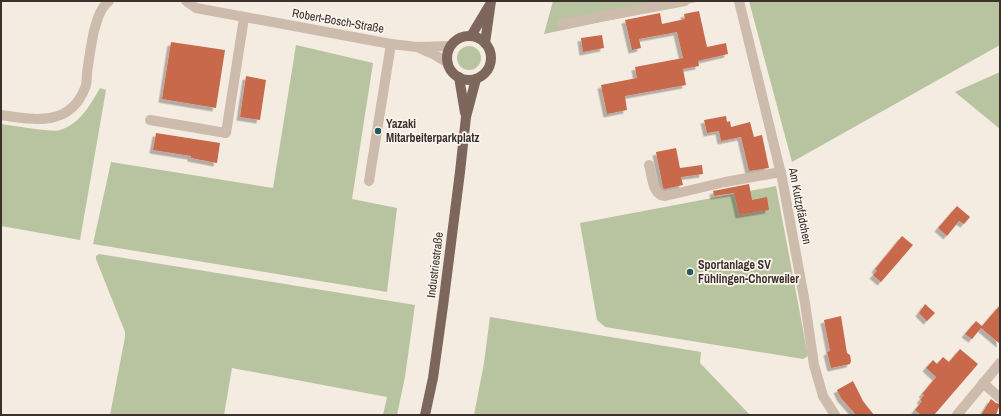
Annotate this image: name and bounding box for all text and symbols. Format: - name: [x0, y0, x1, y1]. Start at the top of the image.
- street label: Robert-Bosch-Straße: [291, 5, 385, 37]
- place label: Yazaki Mitarbeiterparkplatz: [386, 116, 480, 146]
- marker: Yazaki Mitarbeiterparkplatz: [373, 126, 383, 136]
- street label: Am Kutzpfädchen: [785, 165, 815, 246]
- street label: Industriestraße: [423, 231, 447, 299]
- place label: Sportanlage SV Fühlingen-Chorweiler: [698, 257, 799, 287]
- marker: Sportanlage SV Fühlingen-Chorweiler: [685, 267, 695, 277]

